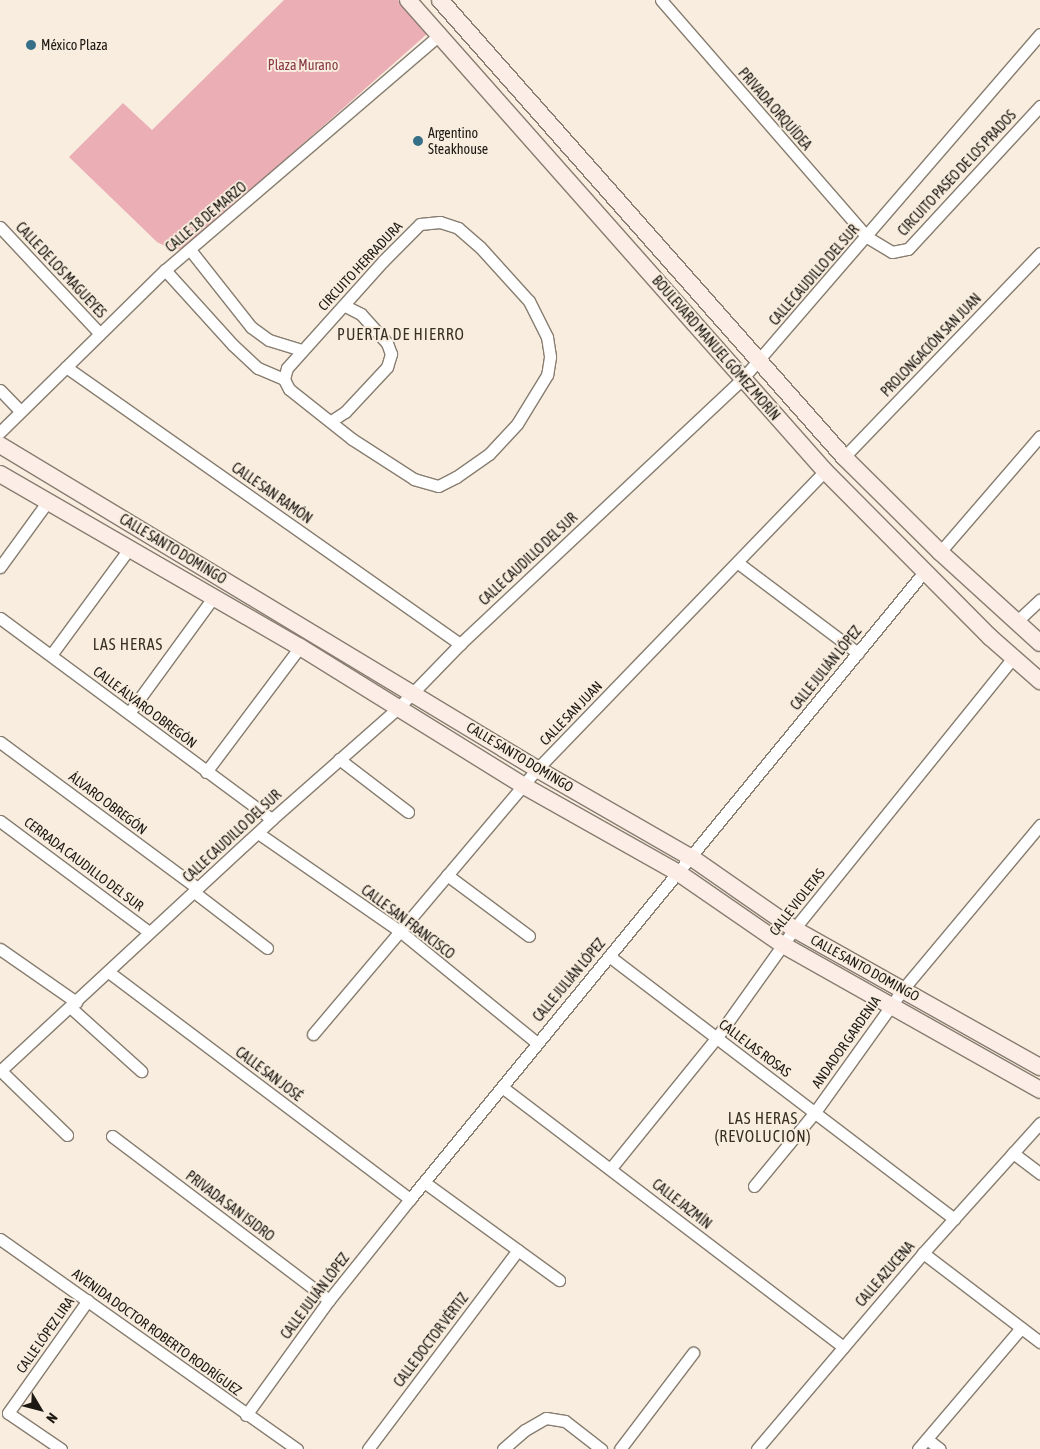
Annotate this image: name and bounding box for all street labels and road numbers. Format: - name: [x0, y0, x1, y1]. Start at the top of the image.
- street label: PRIVADA ORQUÍDEA: [735, 65, 815, 153]
- street label: CIRCUITO PASEO DE LOS PRADOS: [894, 107, 1020, 239]
- street label: CALLE 18 DE MARZO: [162, 178, 250, 256]
- street label: CIRCUITO HERRADURA: [314, 218, 406, 314]
- street label: CALLE DE LOS MAGUEYES: [12, 219, 110, 321]
- street label: CALLE CAUDILLO DEL SUR: [766, 221, 862, 329]
- street label: BOULEVARD MANUEL GÓMEZ MORÍN: [649, 272, 783, 424]
- street label: PROLONGACIÓN SAN JUAN: [877, 290, 985, 400]
- street label: CALLE SAN RAMÓN: [228, 459, 316, 527]
- street label: CALLE CAUDILLO DEL SUR: [476, 509, 580, 609]
- street label: CALLE SANTO DOMINGO: [117, 510, 229, 588]
- street label: CALLE JULIÁN LÓPEZ: [787, 623, 865, 713]
- street label: CALLE ÁLVARO OBREGÓN: [90, 663, 200, 751]
- street label: CALLE SAN JUAN: [536, 677, 606, 749]
- street label: CALLE SANTO DOMINGO: [464, 718, 576, 796]
- street label: ÁLVARO OBREGÓN: [66, 768, 150, 838]
- street label: CALLE CAUDILLO DEL SUR: [180, 786, 284, 886]
- street label: CERRADA CAUDILLO DEL SUR: [21, 814, 147, 914]
- street label: CALLE VIOLETAS: [766, 865, 828, 939]
- street label: CALLE SAN FRANCISCO: [358, 881, 458, 963]
- street label: CALLE SANTO DOMINGO: [808, 931, 922, 1005]
- street label: CALLE JULIÁN LÓPEZ: [529, 935, 609, 1025]
- street label: ANDADOR GARDENIA: [808, 993, 884, 1091]
- street label: CALLE LAS ROSAS: [716, 1016, 794, 1080]
- street label: CALLE SAN JOSÉ: [232, 1043, 306, 1105]
- street label: PRIVADA SAN ISIDRO: [182, 1167, 278, 1245]
- street label: CALLE JAZMÍN: [649, 1176, 715, 1232]
- street label: CALLE AZUCENA: [852, 1238, 918, 1310]
- street label: CALLE JULIÁN LÓPEZ: [277, 1250, 353, 1342]
- street label: AVENIDA DOCTOR ROBERTO RODRÍGUEZ: [69, 1265, 245, 1399]
- street label: CALLE DOCTOR VÉRTIZ: [390, 1290, 472, 1390]
- street label: CALLE LÓPEZ LIRA: [13, 1294, 77, 1376]

